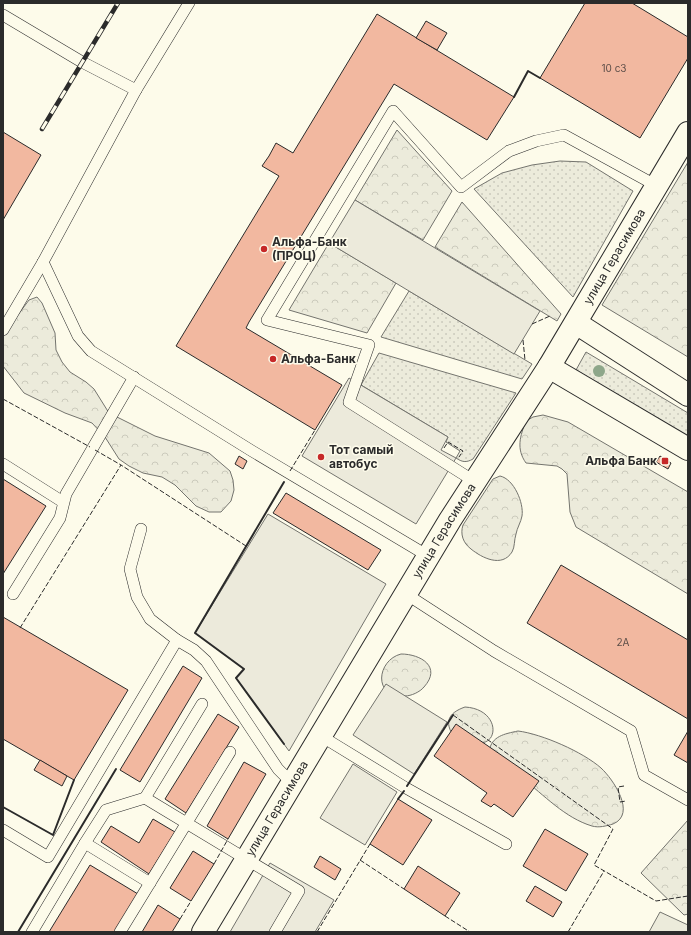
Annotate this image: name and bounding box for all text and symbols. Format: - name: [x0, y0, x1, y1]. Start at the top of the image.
- house number: 10 с3: [601, 62, 627, 74]
- street label: улица Герасимова: [580, 206, 648, 307]
- place label: Альфа-Банк (ПРОЦ): [272, 234, 347, 263]
- marker: Альфа-Банк (ПРОЦ): [259, 244, 269, 254]
- place label: Альфа-Банк: [281, 351, 356, 366]
- marker: Альфа-Банк: [268, 354, 278, 364]
- place label: Тот самый автобус: [329, 442, 393, 471]
- marker: Тот самый автобус: [316, 452, 326, 462]
- place label: Альфа Банк: [585, 453, 657, 468]
- marker: Альфа Банк: [660, 456, 670, 466]
- street label: улица Герасимова: [409, 480, 479, 581]
- house number: 2А: [617, 636, 630, 648]
- street label: улица Герасимова: [242, 758, 311, 859]

